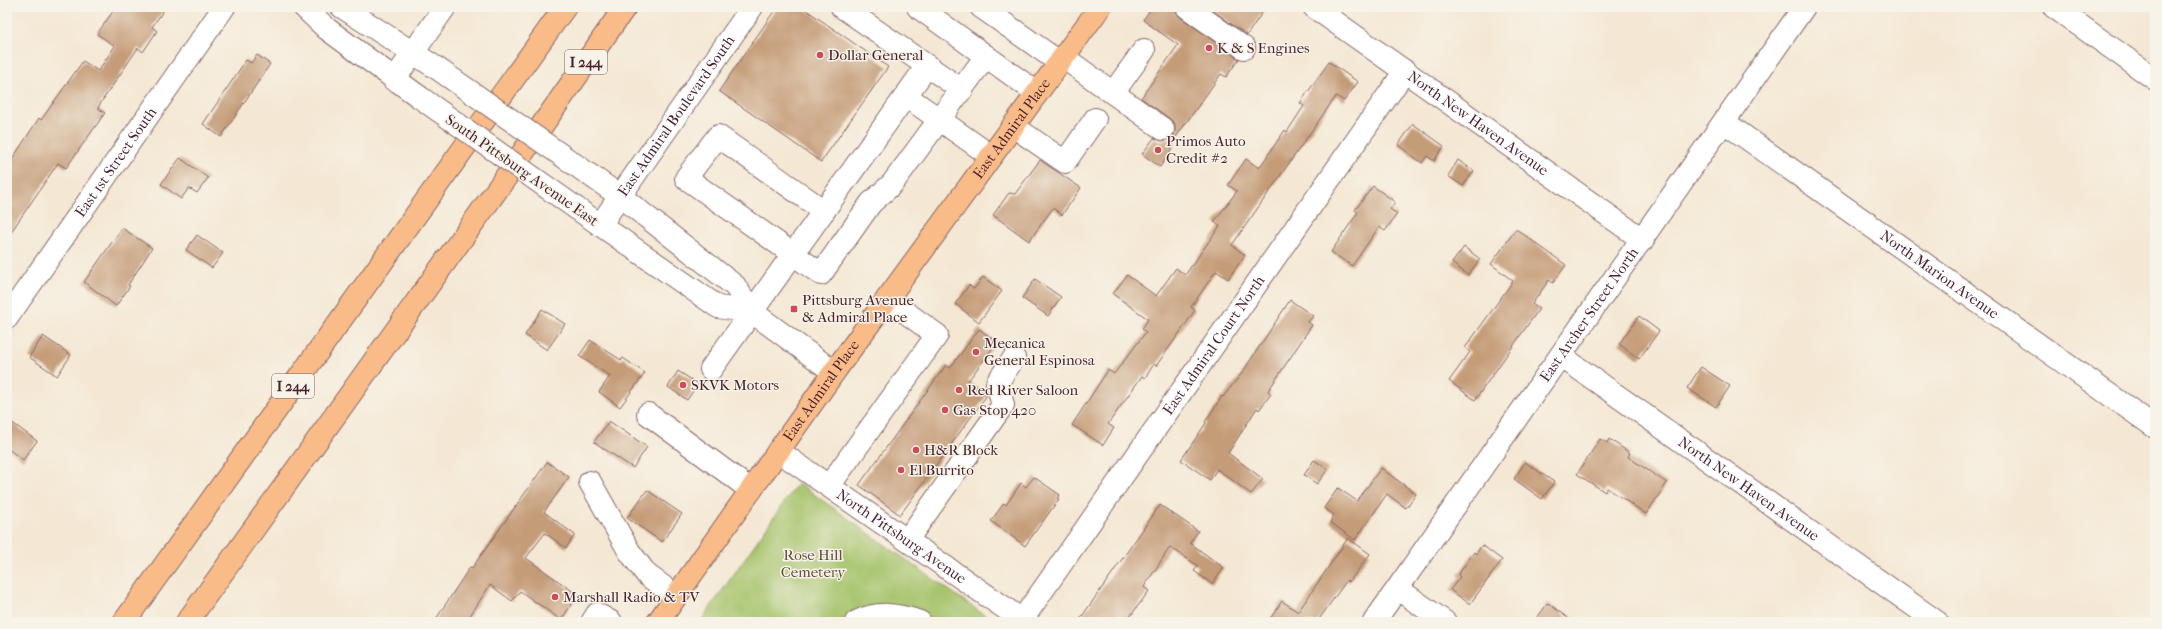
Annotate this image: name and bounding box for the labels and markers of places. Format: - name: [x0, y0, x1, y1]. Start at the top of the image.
- place label: K & S Engines: [1217, 39, 1310, 57]
- marker: K & S Engines: [1204, 43, 1214, 53]
- place label: Dollar General: [828, 46, 923, 64]
- marker: Dollar General: [815, 50, 825, 60]
- place label: Primos Auto Credit #2: [1166, 132, 1246, 167]
- marker: Primos Auto Credit #2: [1153, 145, 1163, 155]
- place label: Pittsburg Avenue & Admiral Place: [802, 291, 914, 326]
- marker: Pittsburg Avenue & Admiral Place: [789, 304, 799, 314]
- place label: Mecanica General Espinosa: [984, 334, 1096, 369]
- marker: Mecanica General Espinosa: [971, 347, 981, 357]
- place label: SKVK Motors: [691, 376, 780, 394]
- marker: SKVK Motors: [678, 380, 688, 390]
- place label: Red River Saloon: [967, 381, 1079, 399]
- marker: Red River Saloon: [954, 385, 964, 395]
- place label: Gas Stop 420: [953, 401, 1036, 419]
- marker: Gas Stop 420: [940, 405, 950, 415]
- place label: H&R Block: [924, 441, 998, 459]
- marker: H&R Block: [911, 445, 921, 455]
- place label: El Burrito: [909, 461, 974, 479]
- marker: El Burrito: [896, 465, 906, 475]
- place label: Marshall Radio & TV: [563, 588, 700, 606]
- marker: Marshall Radio & TV: [550, 592, 560, 602]

